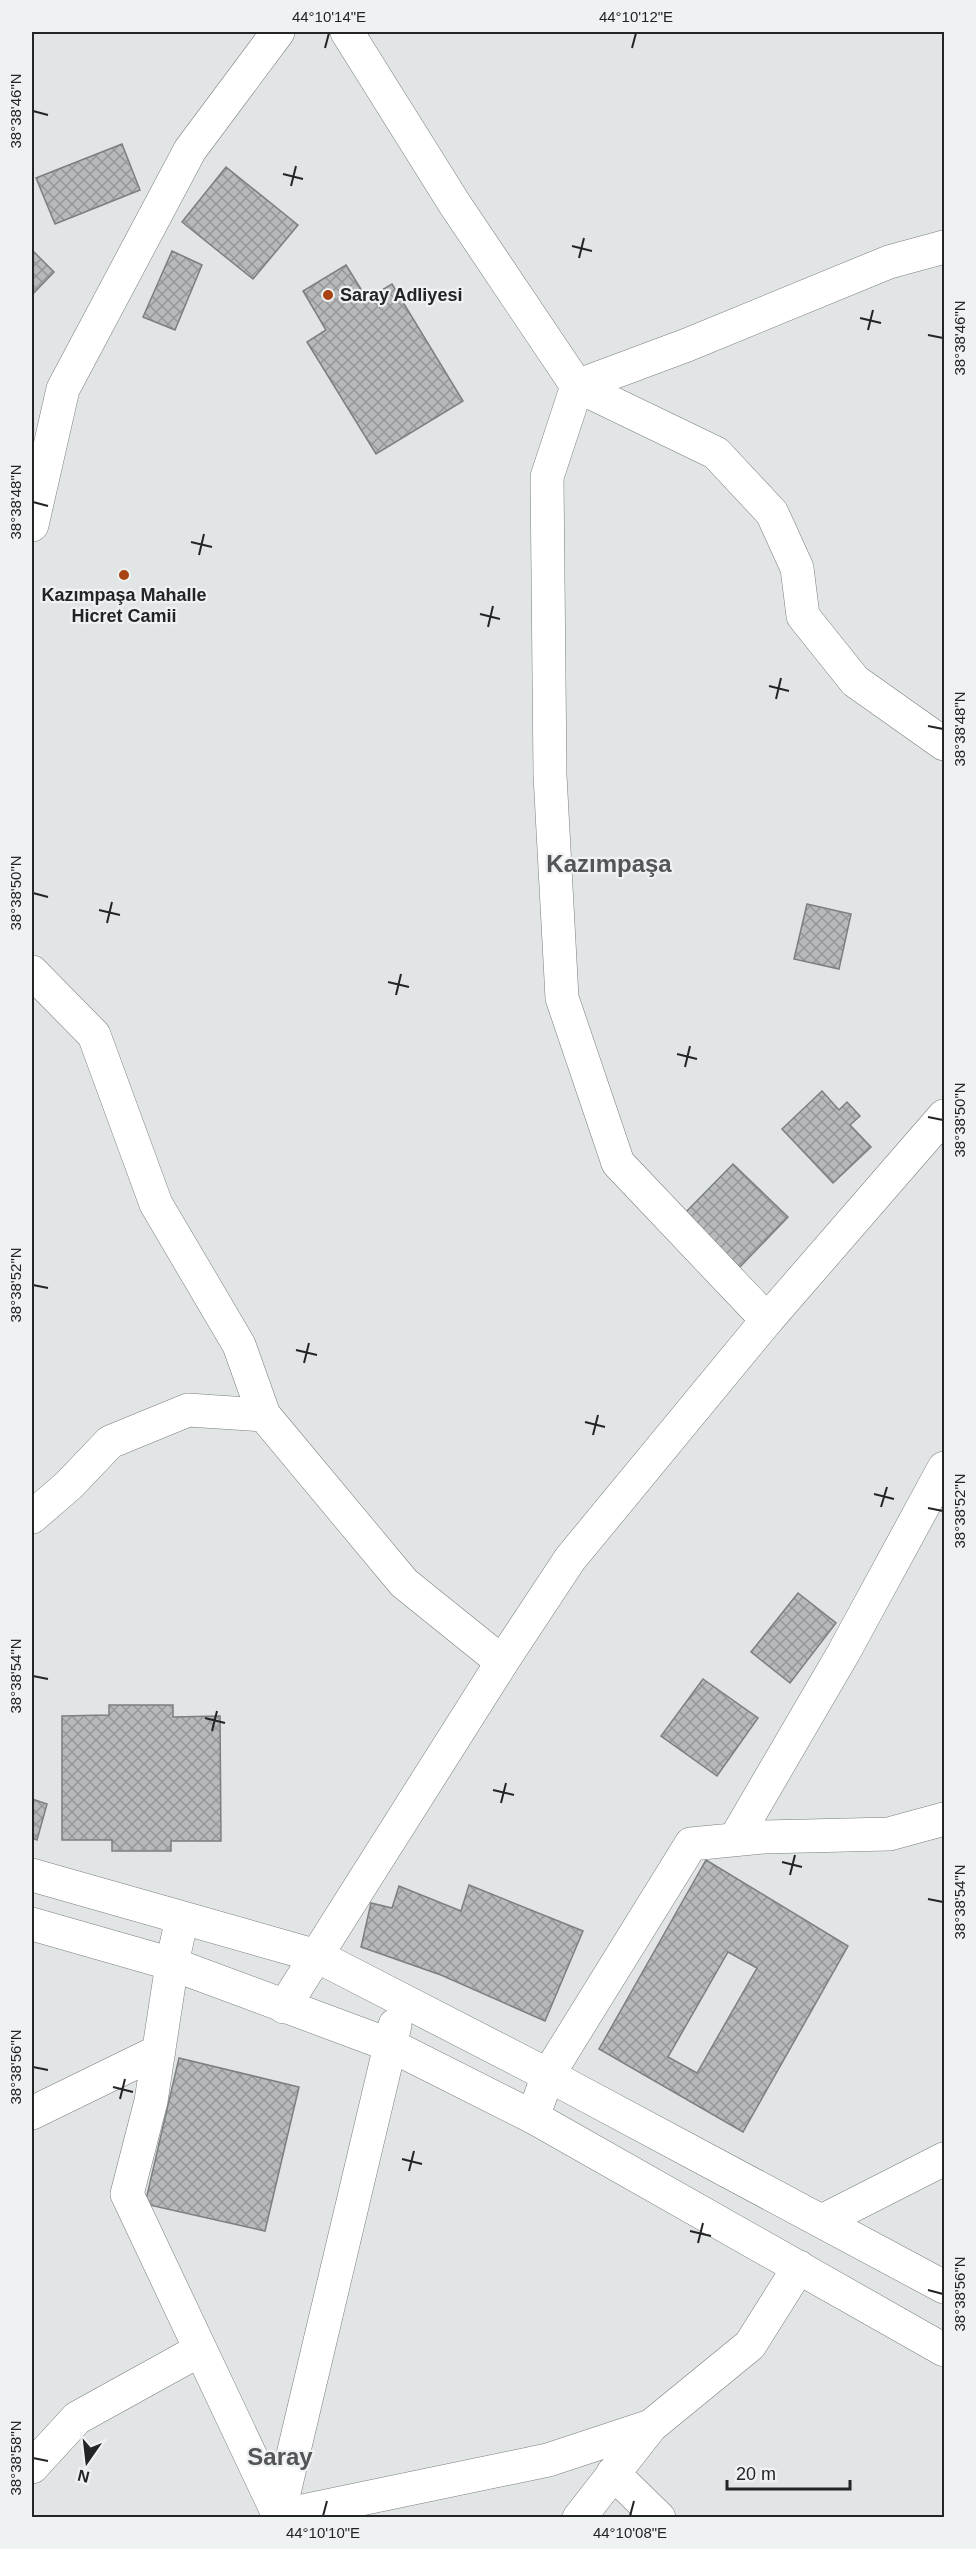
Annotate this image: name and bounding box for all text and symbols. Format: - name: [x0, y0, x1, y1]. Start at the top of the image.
- text: 44°10'14"E: [292, 8, 366, 25]
- text: 44°10'12"E: [599, 8, 673, 25]
- text: 38°38'46"N: [7, 73, 24, 149]
- place label: Saray Adliyesi: [340, 285, 462, 305]
- marker: Saray Adliyesi: [321, 288, 335, 302]
- text: 38°38'46"N: [951, 300, 968, 376]
- text: 38°38'48"N: [7, 464, 24, 540]
- marker: Kazımpaşa Mahalle Hicret Camii: [117, 568, 131, 582]
- place label: Kazımpaşa Mahalle Hicret Camii: [41, 585, 207, 626]
- text: 38°38'48"N: [951, 691, 968, 767]
- district label: Kazımpaşa: [546, 850, 672, 877]
- text: 38°38'50"N: [7, 855, 24, 931]
- text: 38°38'50"N: [951, 1082, 968, 1158]
- text: 38°38'52"N: [7, 1247, 24, 1323]
- text: 38°38'52"N: [951, 1473, 968, 1549]
- text: 38°38'54"N: [7, 1638, 24, 1714]
- text: 38°38'54"N: [951, 1864, 968, 1940]
- text: 38°38'56"N: [7, 2029, 24, 2105]
- text: 38°38'56"N: [951, 2256, 968, 2332]
- text: 38°38'58"N: [7, 2420, 24, 2496]
- north arrow: [57, 2432, 117, 2492]
- district label: Saray: [247, 2443, 313, 2470]
- scale bar: [727, 2453, 850, 2491]
- text: 20 m: [736, 2464, 776, 2484]
- text: N: [76, 2466, 91, 2486]
- text: 44°10'10"E: [286, 2524, 360, 2541]
- text: 44°10'08"E: [593, 2524, 667, 2541]

